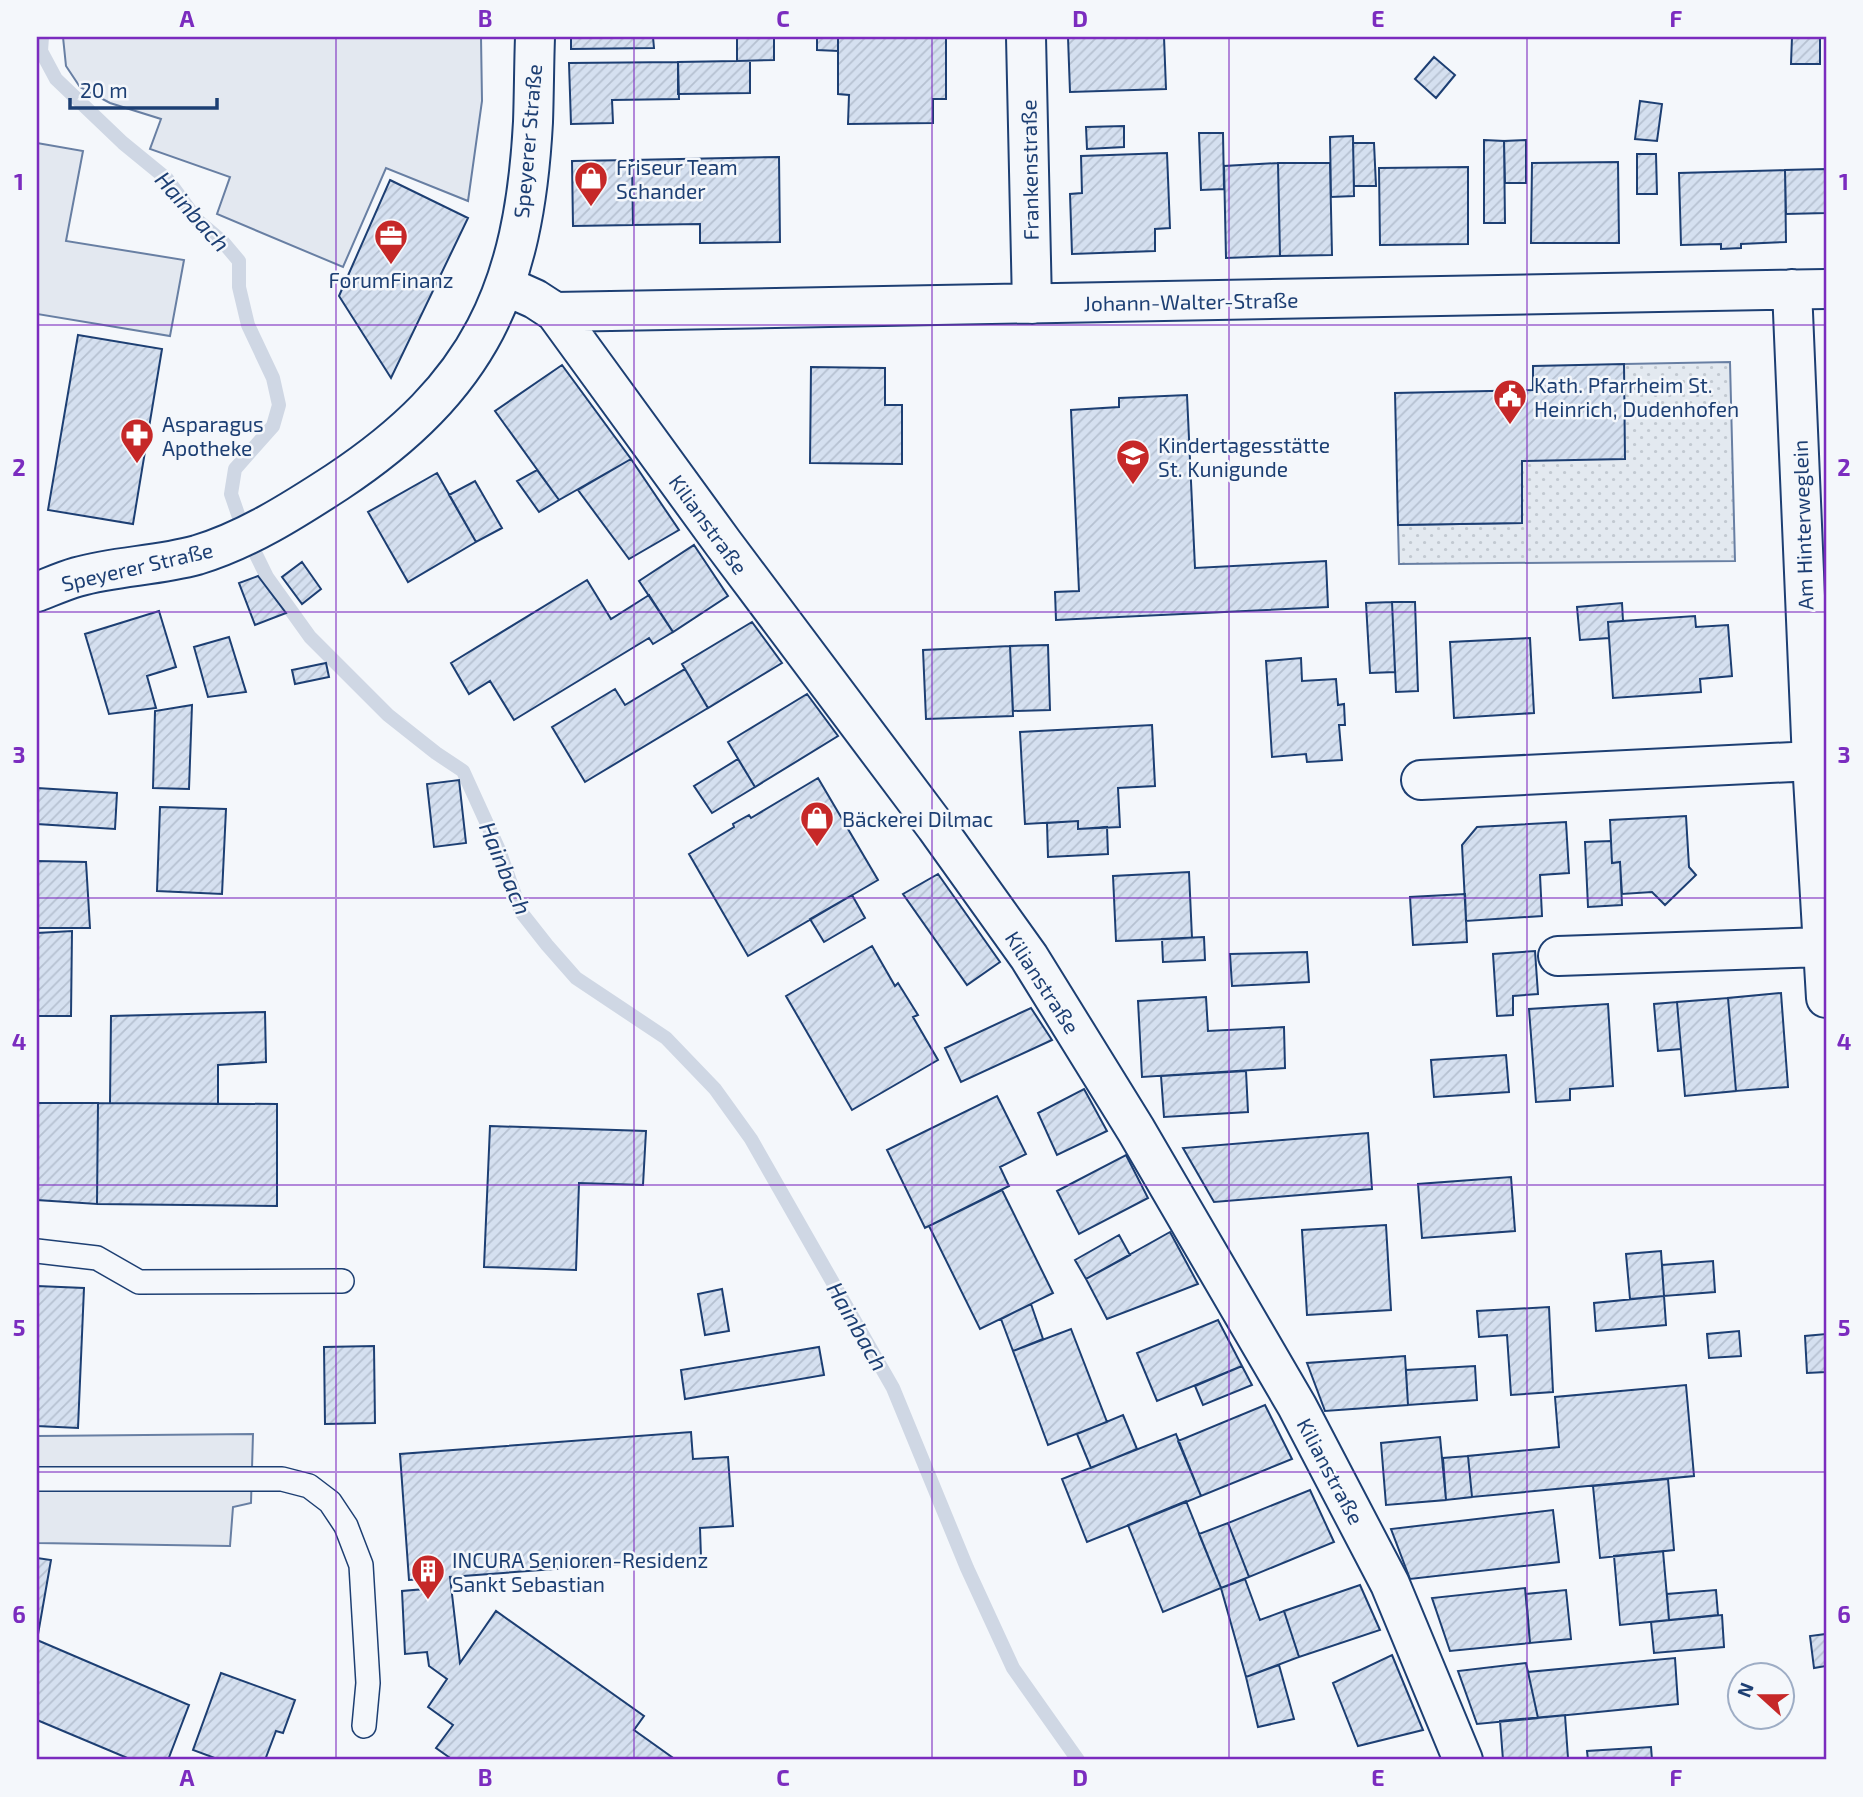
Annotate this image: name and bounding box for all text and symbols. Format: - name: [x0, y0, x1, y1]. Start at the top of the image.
- text: A: [179, 4, 195, 32]
- text: B: [478, 4, 492, 32]
- text: C: [776, 4, 790, 32]
- text: D: [1072, 4, 1088, 32]
- text: E: [1371, 4, 1385, 32]
- text: F: [1670, 4, 1683, 32]
- street label: Speyerer Straße: [508, 63, 546, 219]
- scale bar: [70, 66, 217, 110]
- text: 20 m: [80, 77, 128, 102]
- street label: Frankenstraße: [1015, 99, 1043, 241]
- place label: Friseur Team Schander: [616, 154, 738, 203]
- shop icon: Friseur Team Schander: [572, 159, 610, 208]
- water label: Hainbach: [150, 165, 236, 257]
- text: 1: [14, 167, 24, 195]
- text: 1: [1839, 167, 1849, 195]
- office icon: ForumFinanz: [372, 217, 410, 266]
- place label: ForumFinanz: [329, 267, 453, 292]
- street label: Johann-Walter-Straße: [1083, 287, 1299, 315]
- place label: Kath. Pfarrheim St. Heinrich, Dudenhofen: [1534, 372, 1739, 421]
- public building icon: Kath. Pfarrheim St. Heinrich, Dudenhofen: [1491, 377, 1529, 426]
- place label: Asparagus Apotheke: [162, 411, 264, 460]
- pharmacy icon: Asparagus Apotheke: [118, 416, 156, 465]
- place label: Kindertagesstätte St. Kunigunde: [1158, 432, 1330, 481]
- school or university icon: Kindertagesstätte St. Kunigunde: [1114, 437, 1152, 486]
- street label: Am Hinterweglein: [1787, 439, 1817, 611]
- text: 2: [12, 453, 26, 481]
- text: 2: [1837, 453, 1851, 481]
- street label: Kilianstraße: [665, 469, 753, 579]
- street label: Speyerer Straße: [59, 536, 215, 596]
- text: 3: [12, 740, 26, 768]
- text: 3: [1837, 740, 1851, 768]
- shop icon: Bäckerei Dilmac: [798, 799, 836, 848]
- place label: Bäckerei Dilmac: [842, 806, 993, 831]
- water label: Hainbach: [474, 817, 538, 919]
- street label: Kilianstraße: [1001, 926, 1085, 1038]
- text: 4: [12, 1027, 26, 1055]
- text: 4: [1837, 1027, 1851, 1055]
- water label: Hainbach: [821, 1276, 895, 1376]
- text: 5: [13, 1313, 25, 1341]
- text: 5: [1838, 1313, 1850, 1341]
- street label: Kilianstraße: [1293, 1414, 1369, 1528]
- place label: INCURA Senioren-Residenz Sankt Sebastian: [452, 1547, 708, 1596]
- building icon: INCURA Senioren-Residenz Sankt Sebastian: [409, 1552, 447, 1601]
- text: 6: [12, 1600, 26, 1628]
- text: 6: [1837, 1600, 1851, 1628]
- north arrow: [1727, 1660, 1797, 1730]
- text: N: [1731, 1679, 1758, 1700]
- text: A: [179, 1763, 195, 1791]
- text: B: [478, 1763, 492, 1791]
- text: C: [776, 1763, 790, 1791]
- text: D: [1072, 1763, 1088, 1791]
- text: E: [1371, 1763, 1385, 1791]
- text: F: [1670, 1763, 1683, 1791]

